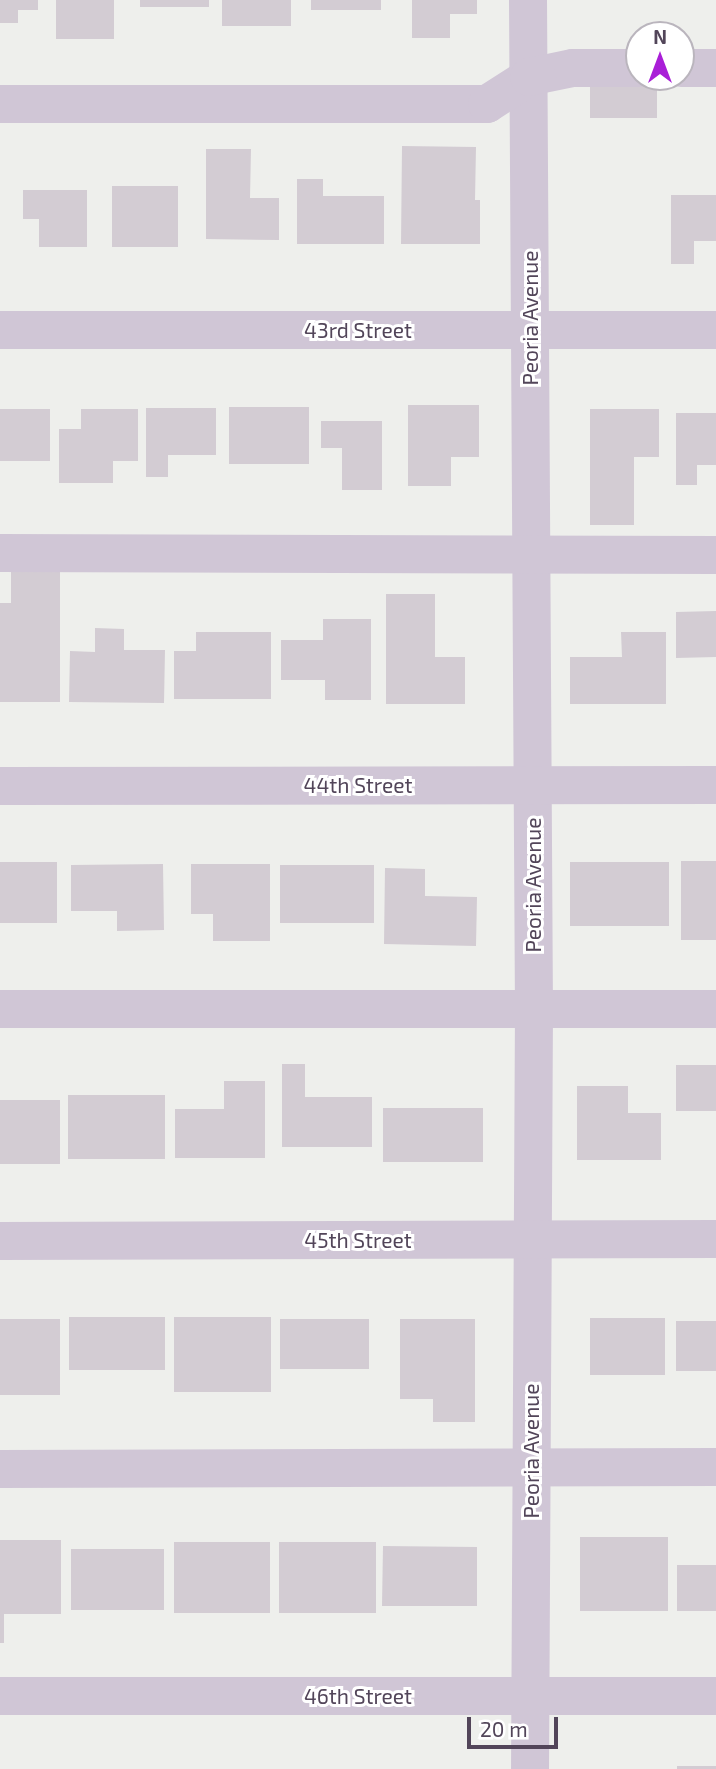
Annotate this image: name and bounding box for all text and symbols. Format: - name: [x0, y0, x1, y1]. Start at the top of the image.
- north arrow: [625, 21, 695, 91]
- text: N: [653, 25, 667, 48]
- street label: Peoria Avenue: [517, 250, 543, 386]
- street label: 43rd Street: [304, 317, 412, 343]
- street label: 44th Street: [303, 772, 413, 798]
- street label: Peoria Avenue: [520, 817, 546, 953]
- street label: 45th Street: [304, 1227, 412, 1253]
- street label: Peoria Avenue: [518, 1383, 544, 1519]
- street label: 46th Street: [304, 1683, 412, 1709]
- scale bar: [471, 1702, 562, 1746]
- text: 20 m: [480, 1716, 528, 1741]

